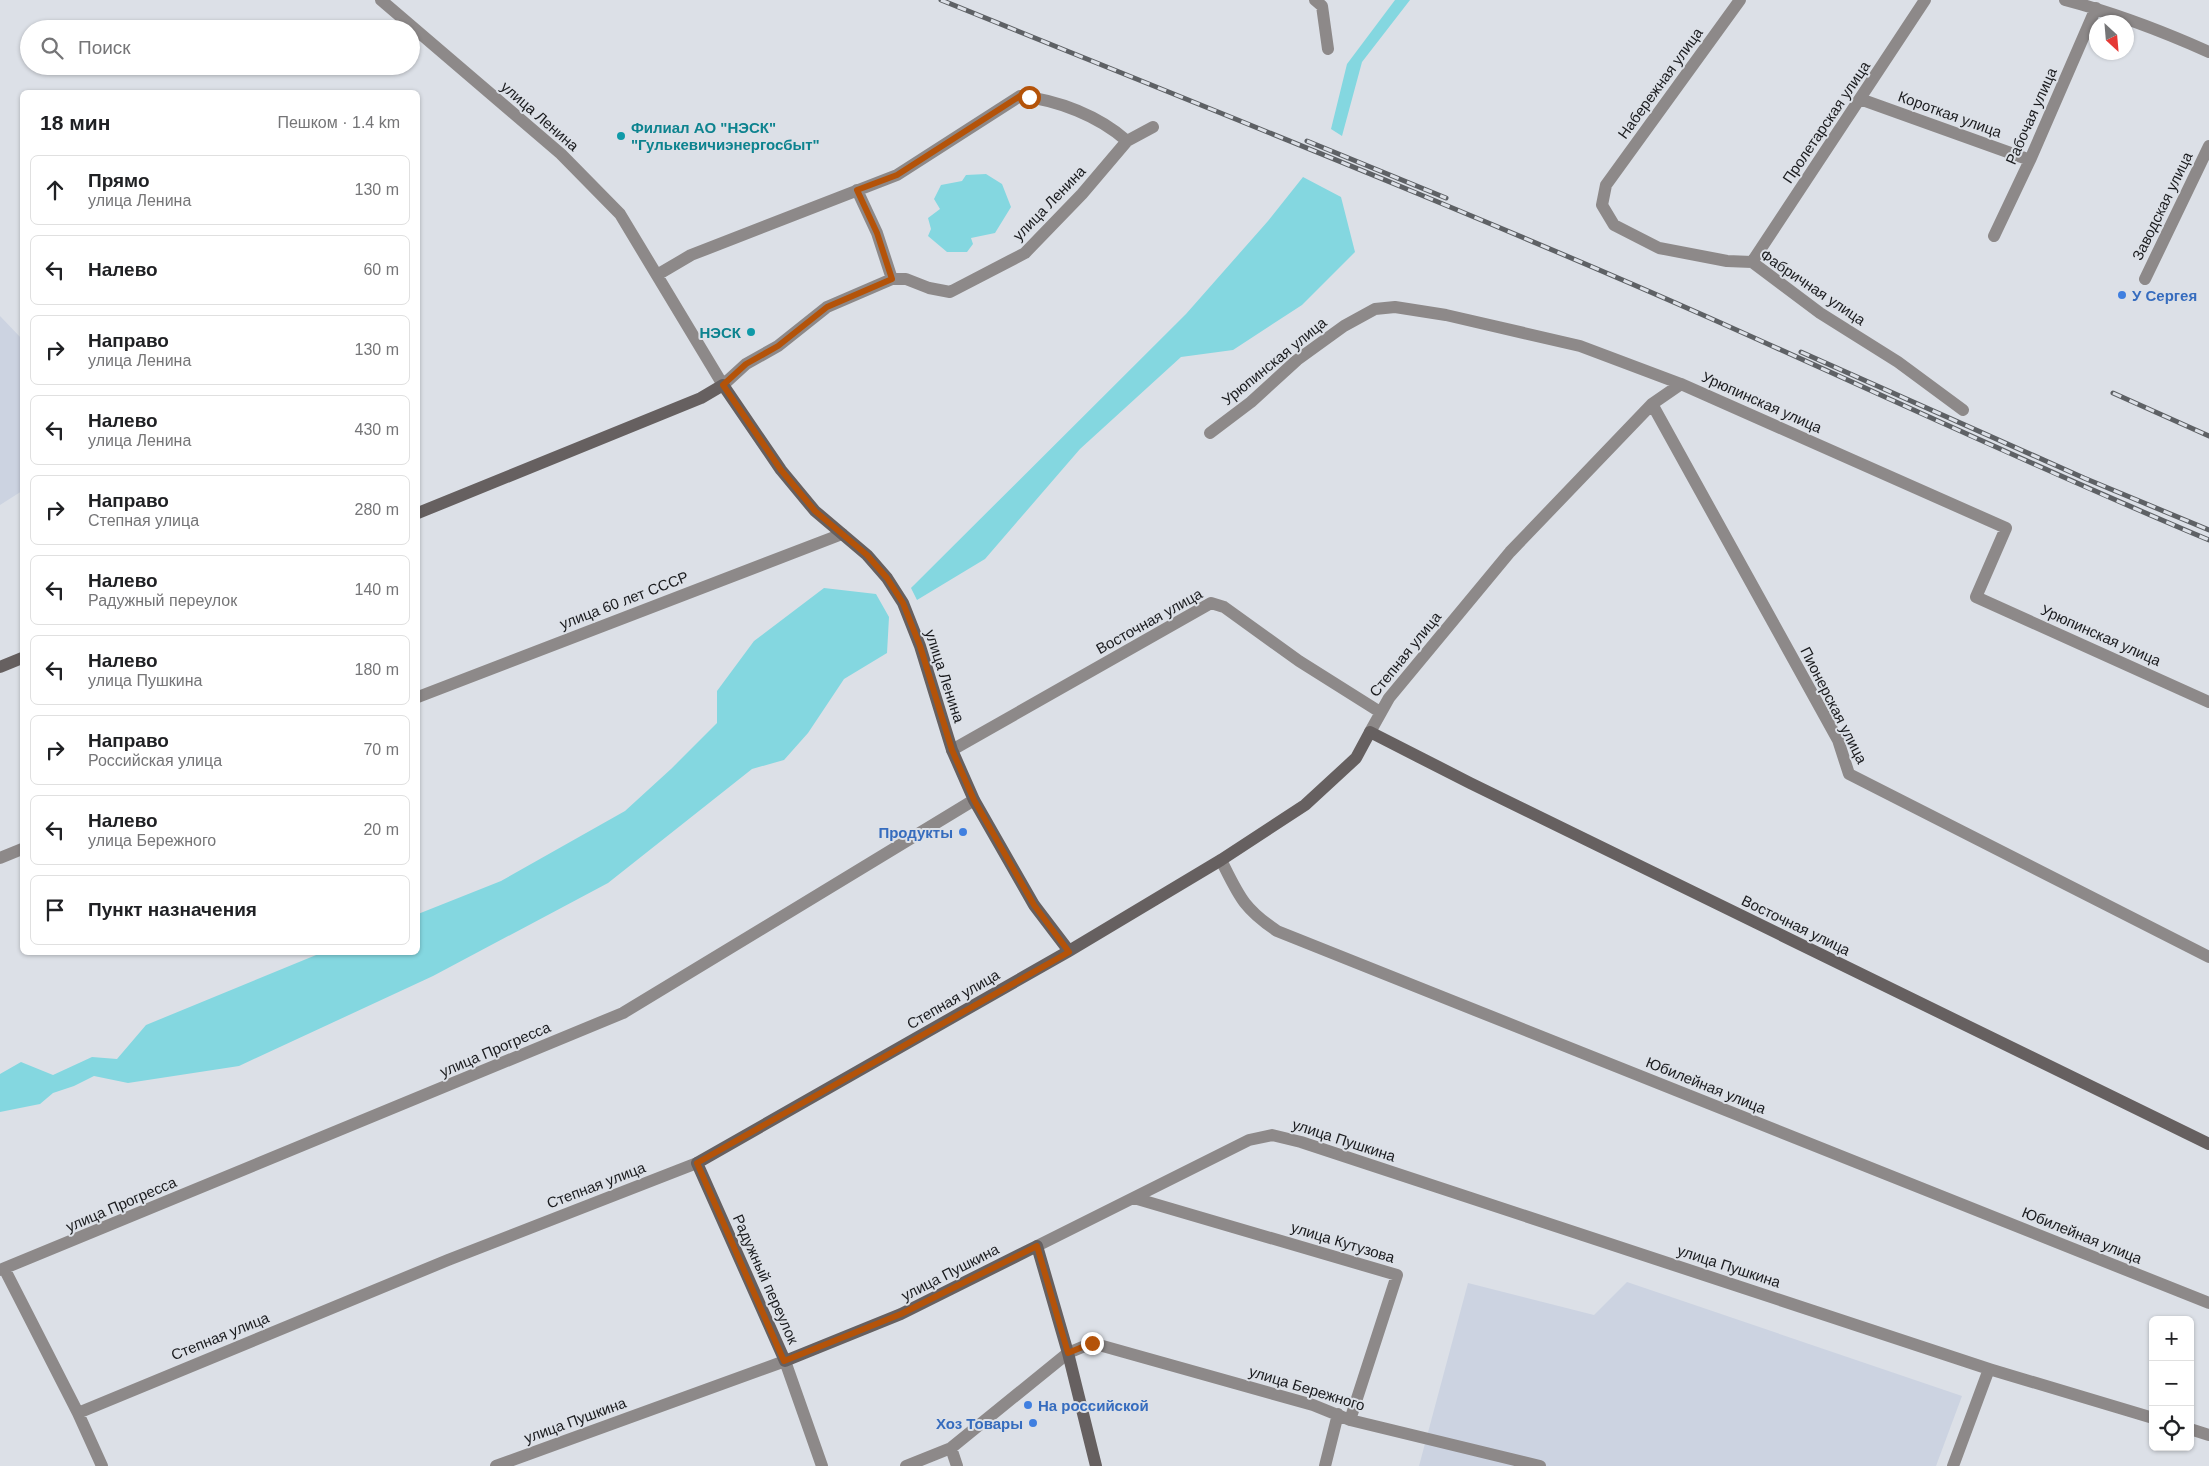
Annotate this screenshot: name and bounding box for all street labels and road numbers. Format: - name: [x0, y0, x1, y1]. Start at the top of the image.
- street label: Набережная улица: [1614, 24, 1706, 142]
- street label: Пролетарская улица: [1779, 57, 1873, 186]
- street label: Рабочая улица: [2002, 64, 2060, 167]
- street label: улица Ленина: [498, 78, 583, 155]
- street label: Короткая улица: [1896, 87, 2005, 141]
- street label: Заводская улица: [2128, 149, 2196, 263]
- street label: улица Ленина: [1009, 162, 1089, 244]
- street label: Фабричная улица: [1757, 246, 1869, 329]
- street label: Урюпинская улица: [1218, 313, 1330, 408]
- street label: Урюпинская улица: [1699, 368, 1825, 436]
- street label: улица 60 лет СССР: [557, 568, 691, 632]
- street label: Восточная улица: [1093, 585, 1206, 657]
- street label: Урюпинская улица: [2038, 601, 2164, 669]
- street label: Степная улица: [1366, 608, 1445, 700]
- street label: улица Ленина: [922, 627, 968, 725]
- street label: Пионерская улица: [1797, 644, 1871, 767]
- street label: Восточная улица: [1739, 891, 1854, 959]
- street label: Степная улица: [904, 965, 1003, 1032]
- street label: улица Прогресса: [437, 1018, 553, 1080]
- street label: Юбилейная улица: [1644, 1053, 1769, 1117]
- street label: улица Пушкина: [1290, 1115, 1398, 1165]
- street label: Степная улица: [544, 1158, 648, 1212]
- street label: улица Прогресса: [63, 1173, 179, 1235]
- street label: Юбилейная улица: [2020, 1203, 2145, 1267]
- street label: Радужный переулок: [730, 1212, 802, 1347]
- street label: улица Кутузова: [1289, 1218, 1397, 1266]
- street label: улица Пушкина: [898, 1240, 1002, 1304]
- street label: улица Пушкина: [1675, 1241, 1783, 1291]
- street label: Степная улица: [169, 1308, 272, 1363]
- street label: улица Бережного: [1247, 1362, 1367, 1414]
- street label: улица Пушкина: [522, 1393, 629, 1446]

